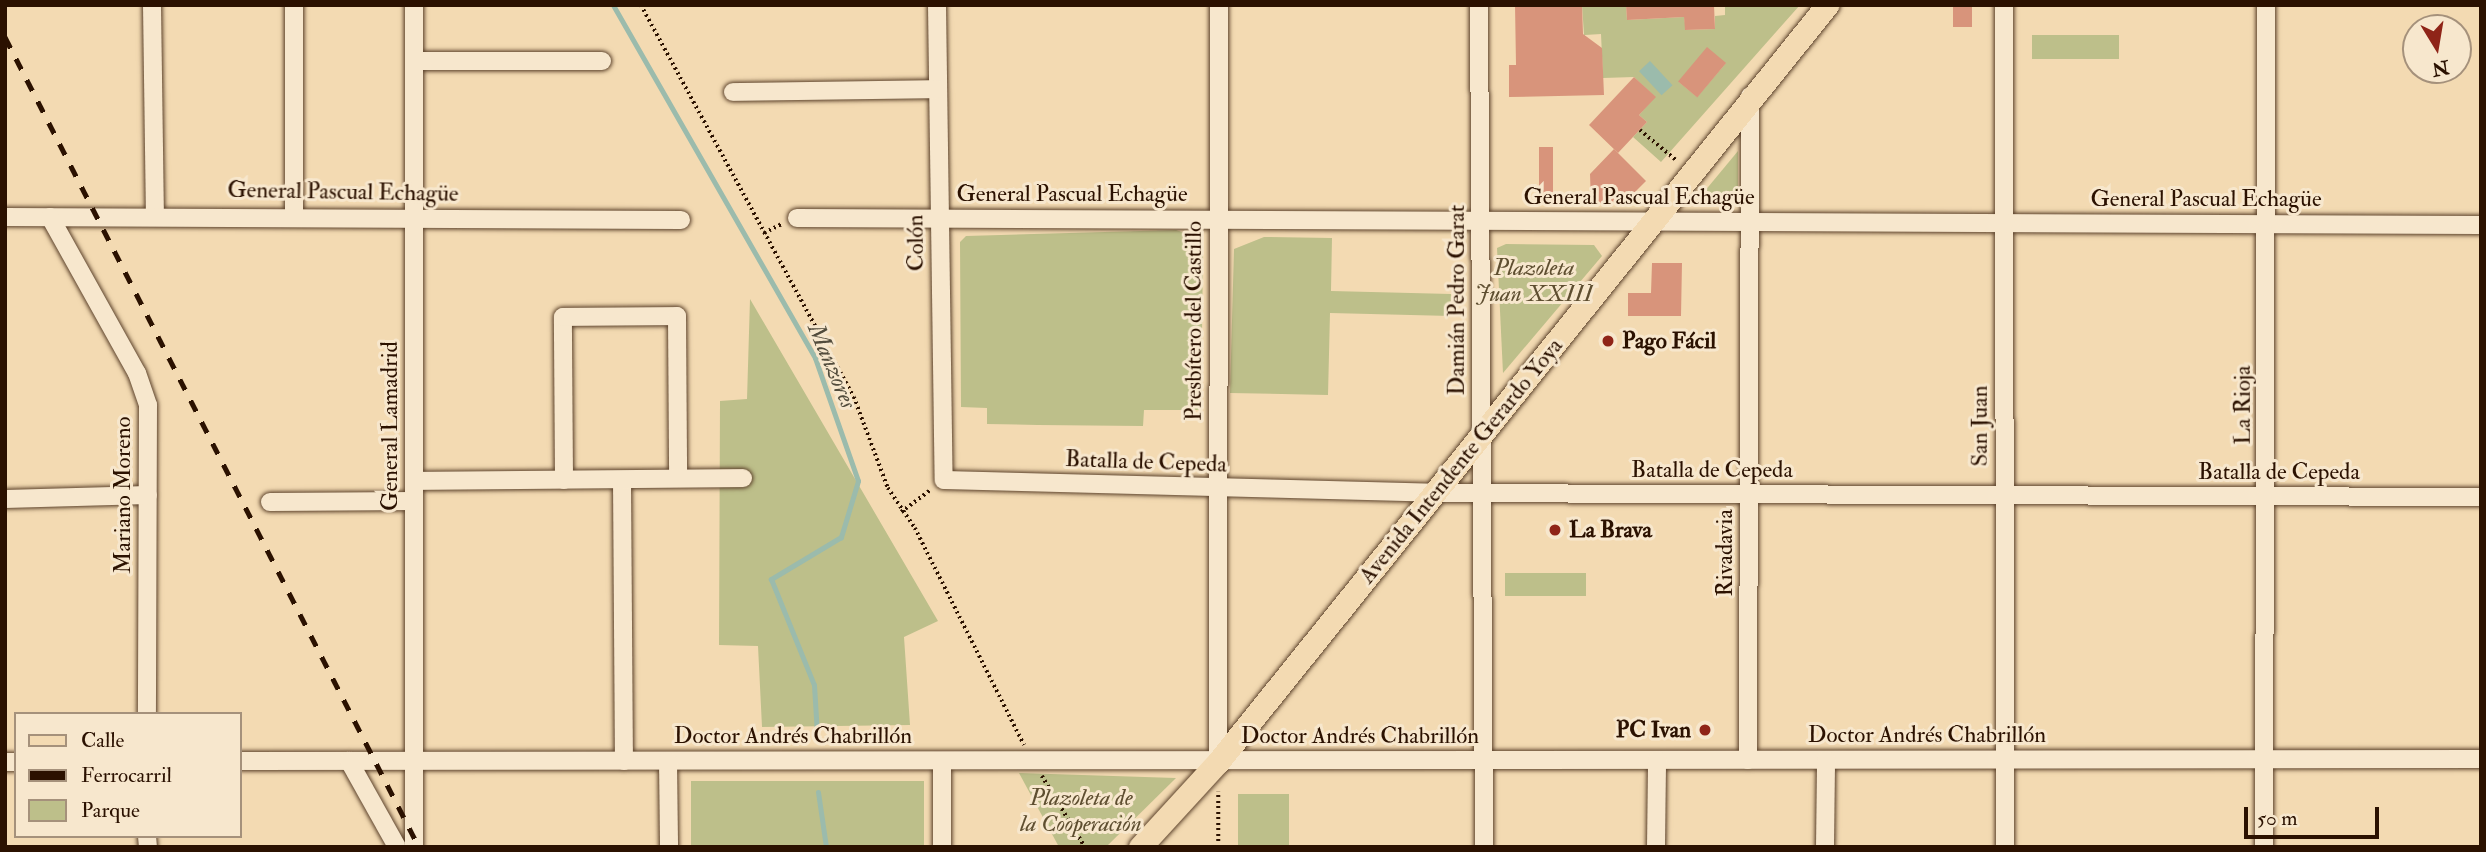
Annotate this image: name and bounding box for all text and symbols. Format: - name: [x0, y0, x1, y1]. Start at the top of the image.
- north arrow: [2402, 14, 2472, 84]
- text: N: [2430, 54, 2451, 81]
- street label: General Pascual Echagüe: [227, 176, 459, 208]
- street label: General Pascual Echagüe: [956, 180, 1188, 208]
- street label: General Pascual Echagüe: [1523, 183, 1755, 211]
- street label: General Pascual Echagüe: [2090, 185, 2322, 213]
- street label: Damián Pedro Garat: [1443, 205, 1471, 395]
- street label: Colón: [902, 215, 930, 271]
- street label: Presbítero del Castillo: [1180, 221, 1208, 421]
- park label: Plazoleta Juan XXIII: [1475, 254, 1593, 308]
- water label: Manzores: [801, 319, 863, 413]
- place label: Pago Fácil: [1622, 327, 1716, 355]
- street label: Avenida Intendente Gerardo Yoya: [1353, 333, 1569, 589]
- marker: Pago Fácil: [1600, 333, 1616, 349]
- street label: General Lamadrid: [376, 341, 404, 511]
- street label: La Rioja: [2229, 365, 2257, 445]
- street label: San Juan: [1966, 385, 1994, 467]
- street label: Mariano Moreno: [109, 416, 137, 574]
- street label: Batalla de Cepeda: [1065, 445, 1227, 479]
- street label: Batalla de Cepeda: [1631, 456, 1793, 484]
- street label: Batalla de Cepeda: [2198, 458, 2360, 486]
- street label: Rivadavia: [1711, 509, 1739, 597]
- place label: La Brava: [1569, 516, 1652, 544]
- marker: La Brava: [1547, 522, 1563, 538]
- legend: [14, 712, 242, 838]
- place label: PC Ivan: [1616, 716, 1691, 744]
- street label: Doctor Andrés Chabrillón: [1808, 721, 2046, 749]
- street label: Doctor Andrés Chabrillón: [674, 722, 912, 750]
- street label: Doctor Andrés Chabrillón: [1241, 722, 1479, 750]
- marker: PC Ivan: [1697, 722, 1713, 738]
- text: Calle: [81, 727, 124, 754]
- text: Ferrocarril: [81, 762, 172, 789]
- park label: Plazoleta de la Cooperación: [1020, 784, 1142, 838]
- scale bar: [2248, 792, 2383, 836]
- text: Parque: [81, 797, 140, 824]
- text: 50 m: [2257, 805, 2298, 832]

